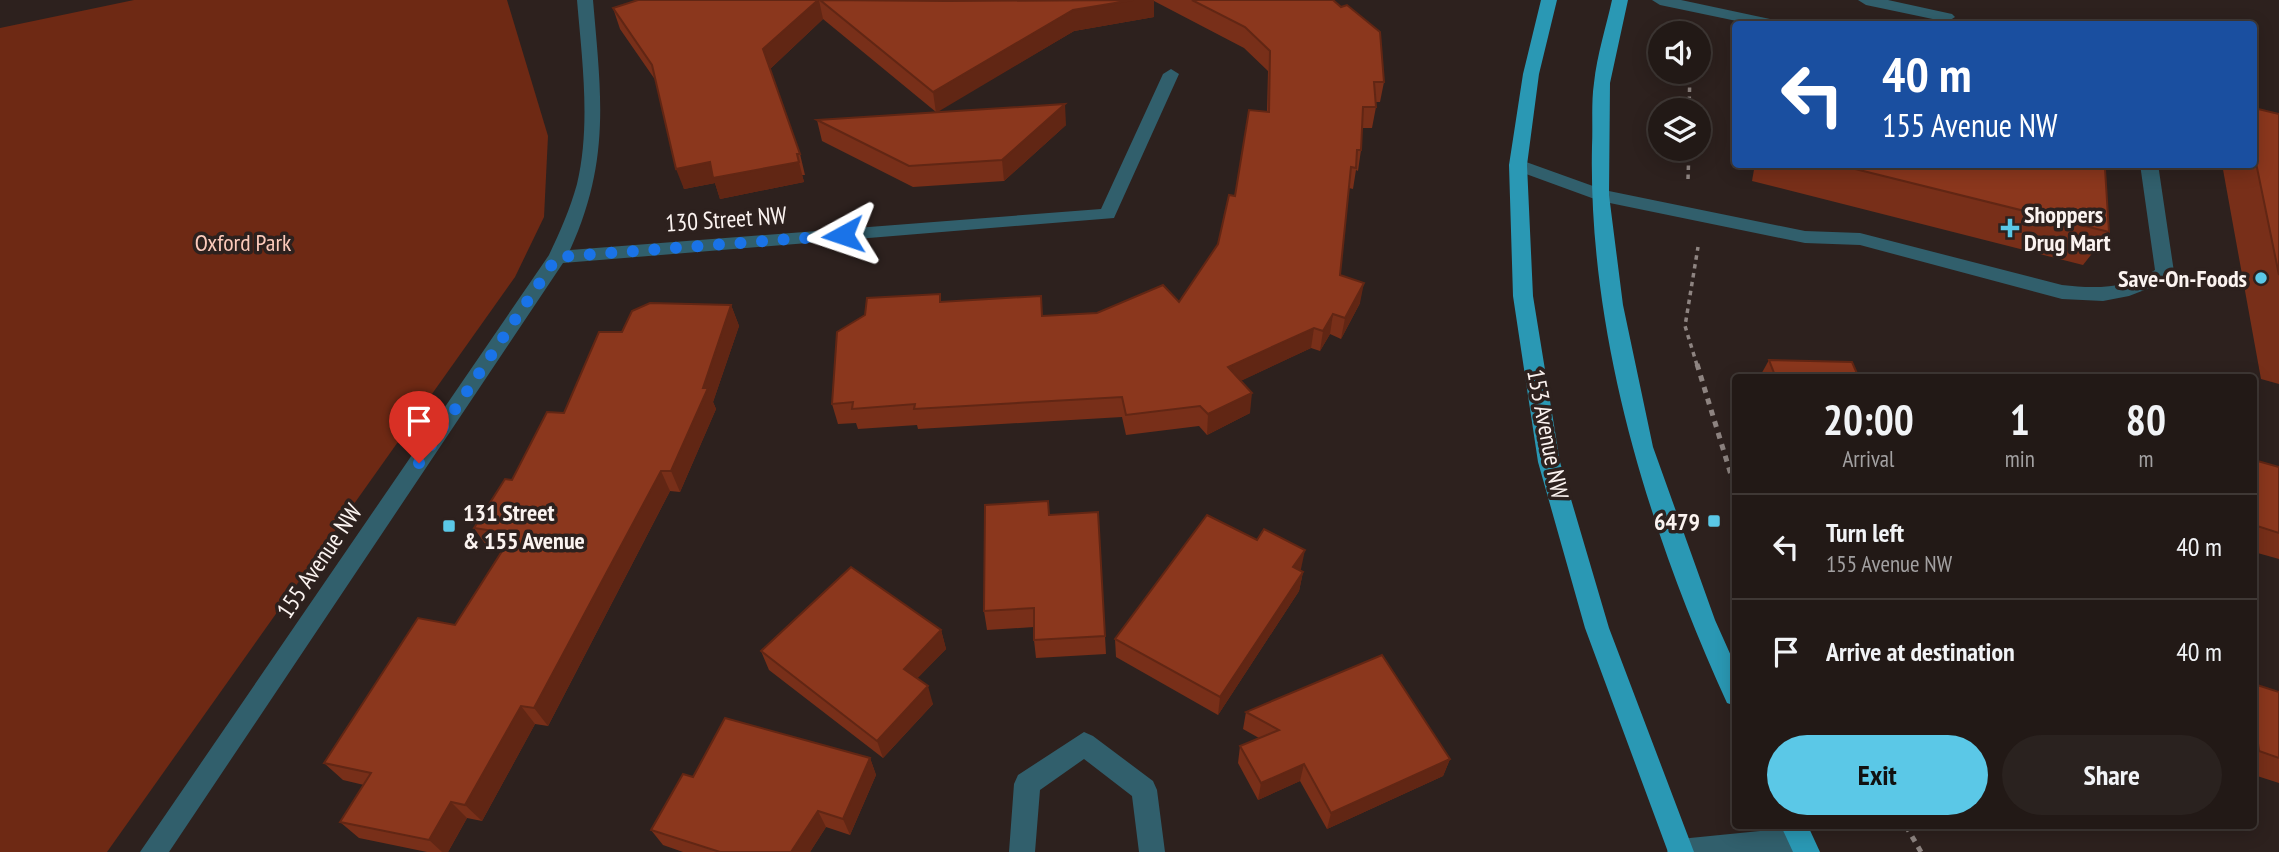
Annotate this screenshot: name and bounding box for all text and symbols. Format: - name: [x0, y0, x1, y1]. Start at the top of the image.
- map controls: [1648, 21, 1711, 161]
- button: sound: [1648, 21, 1711, 84]
- text: 40 m: [1882, 42, 1971, 106]
- icon: left: [1767, 49, 1858, 140]
- button: layers: [1648, 98, 1711, 161]
- text: 155 Avenue NW: [1882, 104, 2058, 146]
- position arrow: [806, 198, 880, 272]
- street label: 130 Street NW: [664, 199, 788, 239]
- place label: Shoppers Drug Mart: [2024, 199, 2111, 258]
- marker: Shoppers Drug Mart: [2002, 220, 2018, 236]
- park label: Oxford Park: [195, 227, 292, 258]
- place label: Save-On-Foods: [2118, 263, 2247, 294]
- marker: Save-On-Foods: [2253, 270, 2269, 286]
- street label: 153 Avenue NW: [1520, 366, 1576, 502]
- pin: [389, 391, 449, 463]
- text: 20:00: [1823, 392, 1914, 447]
- text: 1: [2010, 392, 2030, 447]
- text: 80: [2126, 392, 2166, 447]
- icon: arrive: [400, 402, 438, 440]
- text: Arrival: [1842, 444, 1894, 473]
- text: min: [2005, 444, 2035, 473]
- text: m: [2138, 444, 2153, 473]
- place label: 131 Street & 155 Avenue: [463, 497, 585, 556]
- street label: 155 Avenue NW: [269, 498, 369, 624]
- place label: 6479: [1654, 506, 1700, 537]
- marker: 6479: [1706, 513, 1722, 529]
- text: Turn left: [1826, 516, 1904, 549]
- marker: 131 Street & 155 Avenue: [441, 518, 457, 534]
- icon: left: [1767, 528, 1805, 566]
- text: 40 m: [2176, 530, 2222, 563]
- text: 155 Avenue NW: [1826, 549, 1952, 578]
- icon: arrive: [1767, 633, 1805, 671]
- text: Arrive at destination: [1826, 635, 2015, 668]
- text: 40 m: [2176, 635, 2222, 668]
- button: Exit: [1767, 735, 1988, 815]
- button: Share: [2002, 735, 2222, 815]

